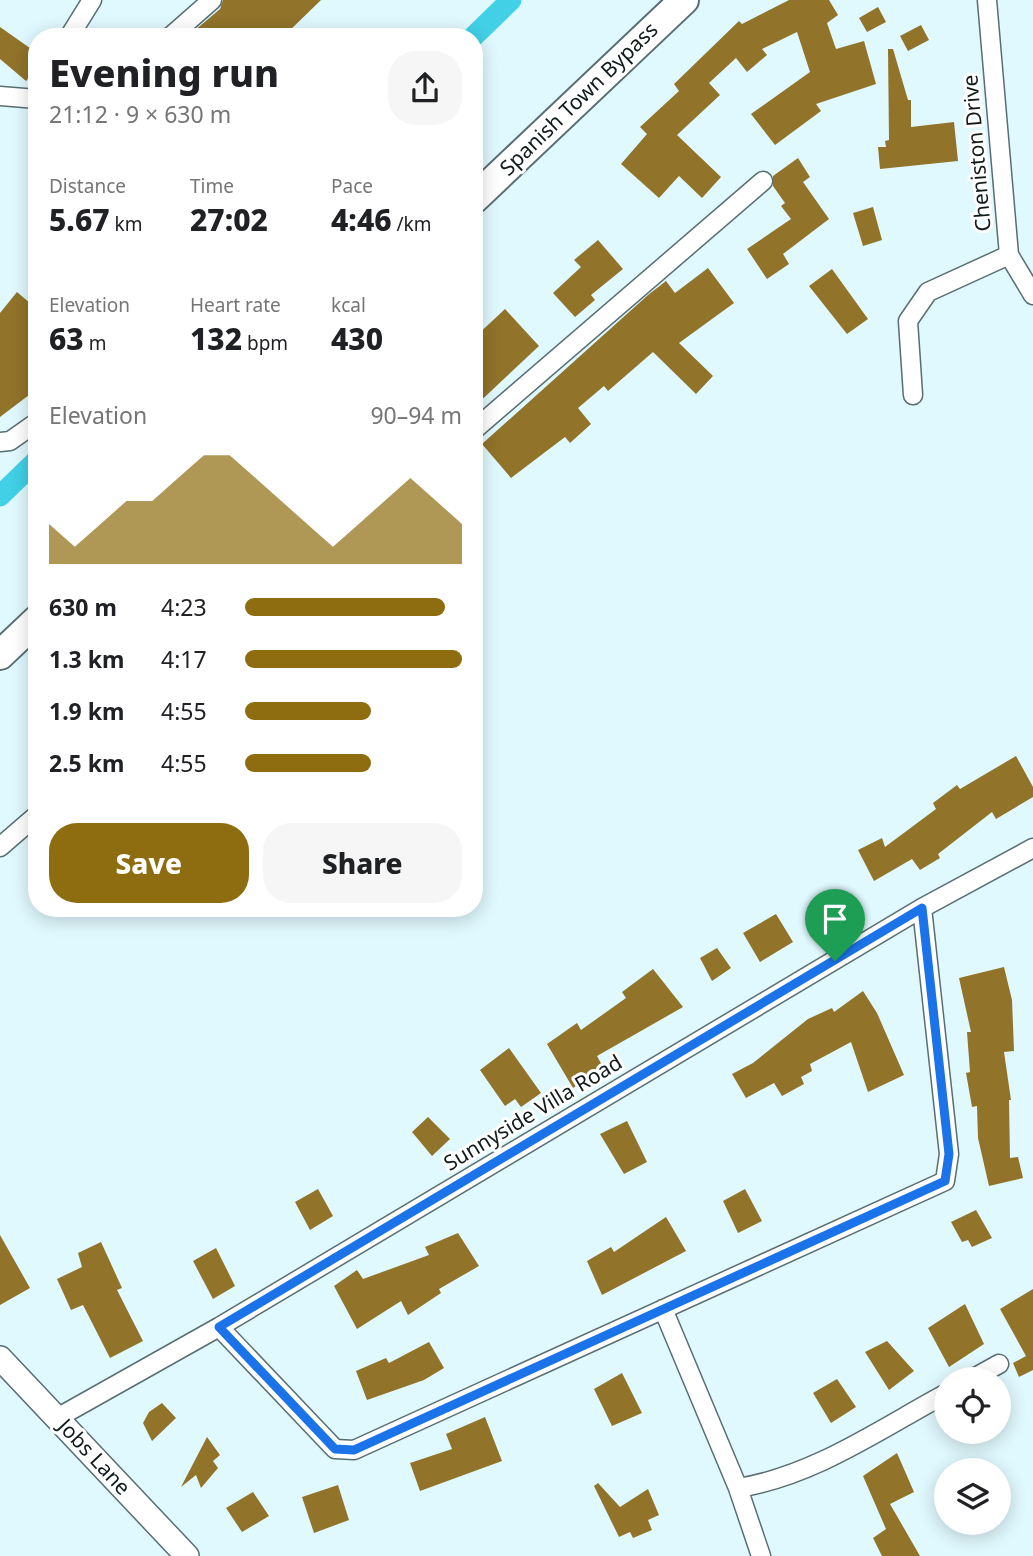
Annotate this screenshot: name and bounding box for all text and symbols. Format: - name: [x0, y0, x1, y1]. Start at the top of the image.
- street label: Spanish Town Bypass: [493, 15, 663, 181]
- text: Evening run: [49, 46, 279, 98]
- button: share: [388, 51, 462, 125]
- street label: Cheniston Drive: [955, 74, 997, 233]
- text: 21:12 · 9 × 630 m: [49, 98, 231, 130]
- text: Distance: [49, 173, 126, 199]
- text: Time: [190, 173, 234, 199]
- text: Pace: [331, 173, 373, 199]
- text: 5.67: [49, 199, 110, 240]
- text: 27:02: [190, 199, 268, 240]
- text: 4:46: [331, 199, 392, 240]
- text: km: [110, 211, 142, 237]
- text: /km: [392, 211, 432, 237]
- text: Elevation: [49, 292, 130, 318]
- text: Heart rate: [190, 292, 281, 318]
- text: kcal: [331, 292, 366, 318]
- text: 63: [49, 318, 84, 359]
- text: 132: [190, 318, 242, 359]
- text: 430: [331, 318, 383, 359]
- text: m: [84, 330, 106, 356]
- text: bpm: [242, 330, 288, 356]
- text: Elevation: [49, 399, 147, 431]
- text: 90–94 m: [370, 399, 462, 431]
- text: 630 m: [49, 591, 117, 623]
- text: 4:23: [161, 591, 207, 623]
- text: 1.3 km: [49, 643, 124, 675]
- text: 4:17: [161, 643, 207, 675]
- text: 1.9 km: [49, 695, 124, 727]
- text: 4:55: [161, 695, 207, 727]
- text: 2.5 km: [49, 747, 124, 779]
- text: 4:55: [161, 747, 207, 779]
- button: Save: [49, 823, 249, 903]
- button: Share: [263, 823, 462, 903]
- pin: [805, 889, 865, 961]
- icon: arrive: [816, 900, 854, 938]
- street label: Sunnyside Villa Road: [438, 1048, 627, 1177]
- map controls: [934, 1367, 1011, 1535]
- button: locate: [934, 1367, 1011, 1444]
- street label: Jobs Lane: [51, 1411, 137, 1500]
- button: layers: [934, 1458, 1011, 1535]

